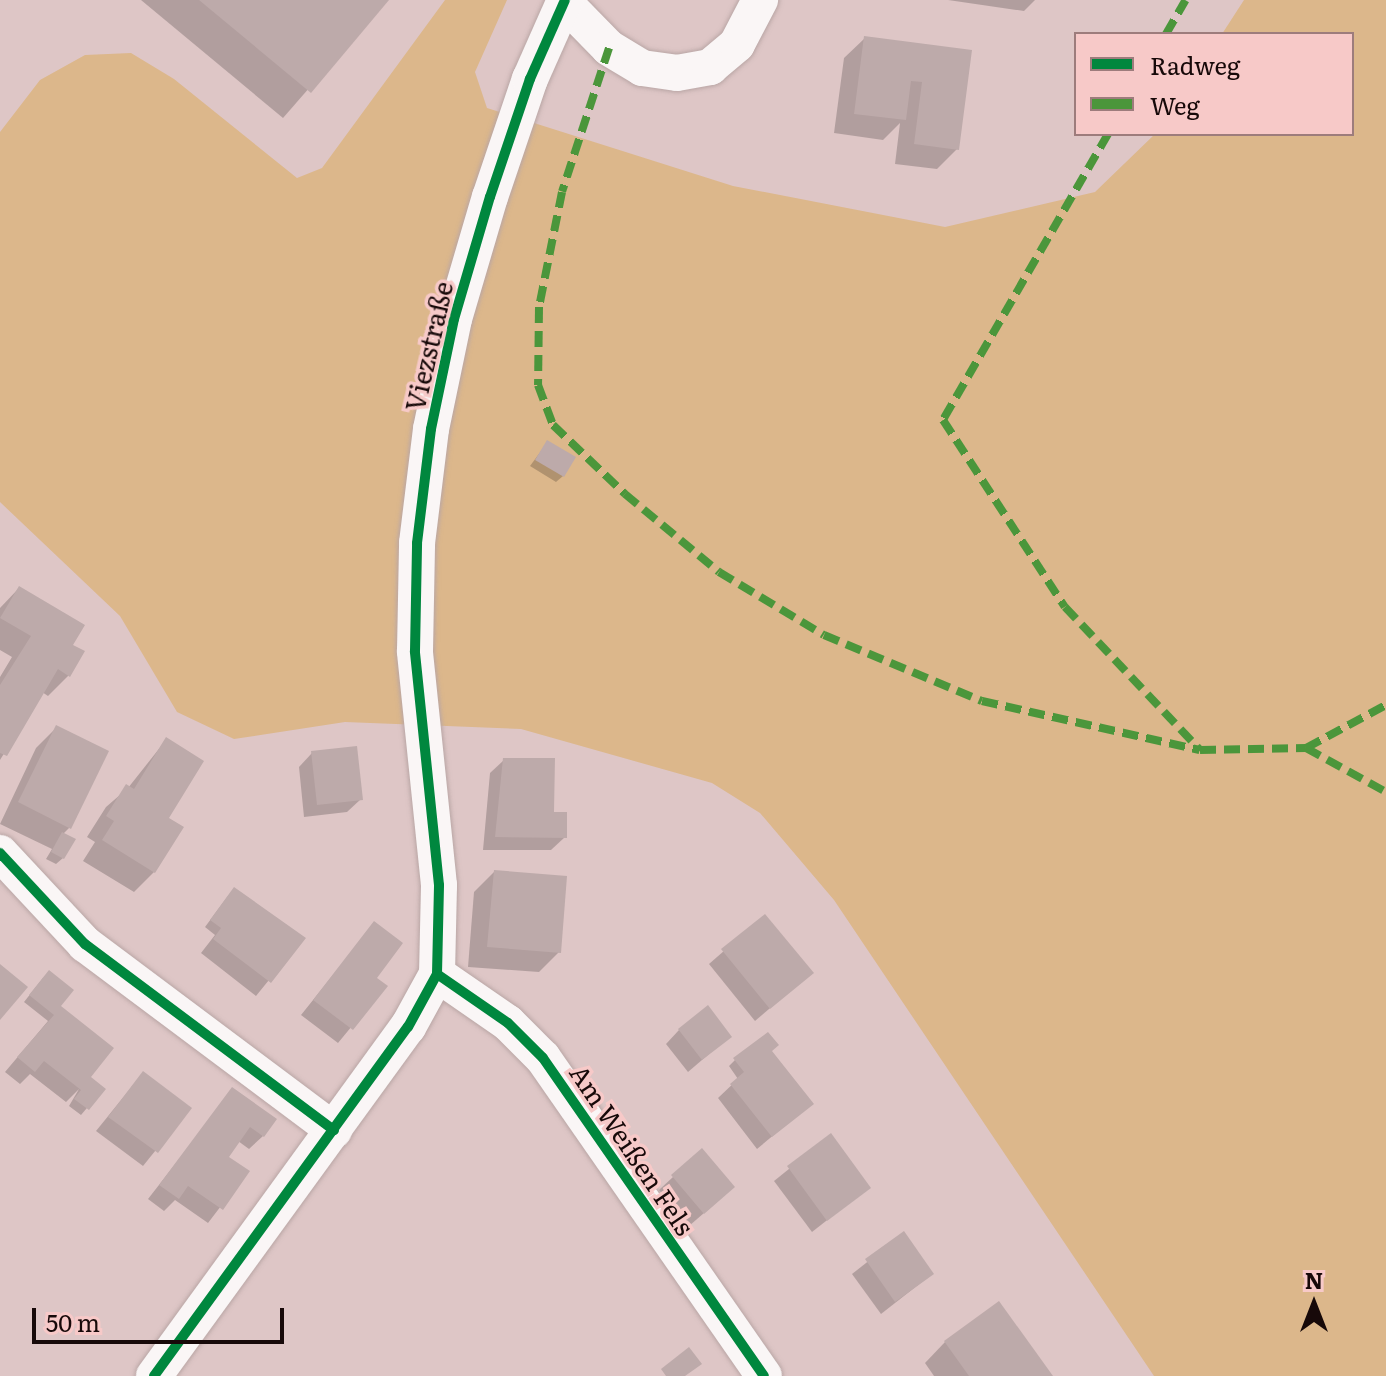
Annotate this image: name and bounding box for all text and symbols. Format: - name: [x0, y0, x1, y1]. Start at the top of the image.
- legend: [1074, 32, 1354, 136]
- text: Radweg: [1150, 47, 1240, 82]
- text: Weg: [1150, 87, 1200, 122]
- street label: Viezstraße: [398, 278, 458, 414]
- street label: Am Weißen Fels: [564, 1058, 702, 1240]
- text: N: [1305, 1263, 1323, 1296]
- north arrow: [1274, 1264, 1354, 1344]
- scale bar: [36, 1292, 288, 1342]
- text: 50 m: [46, 1304, 100, 1339]

